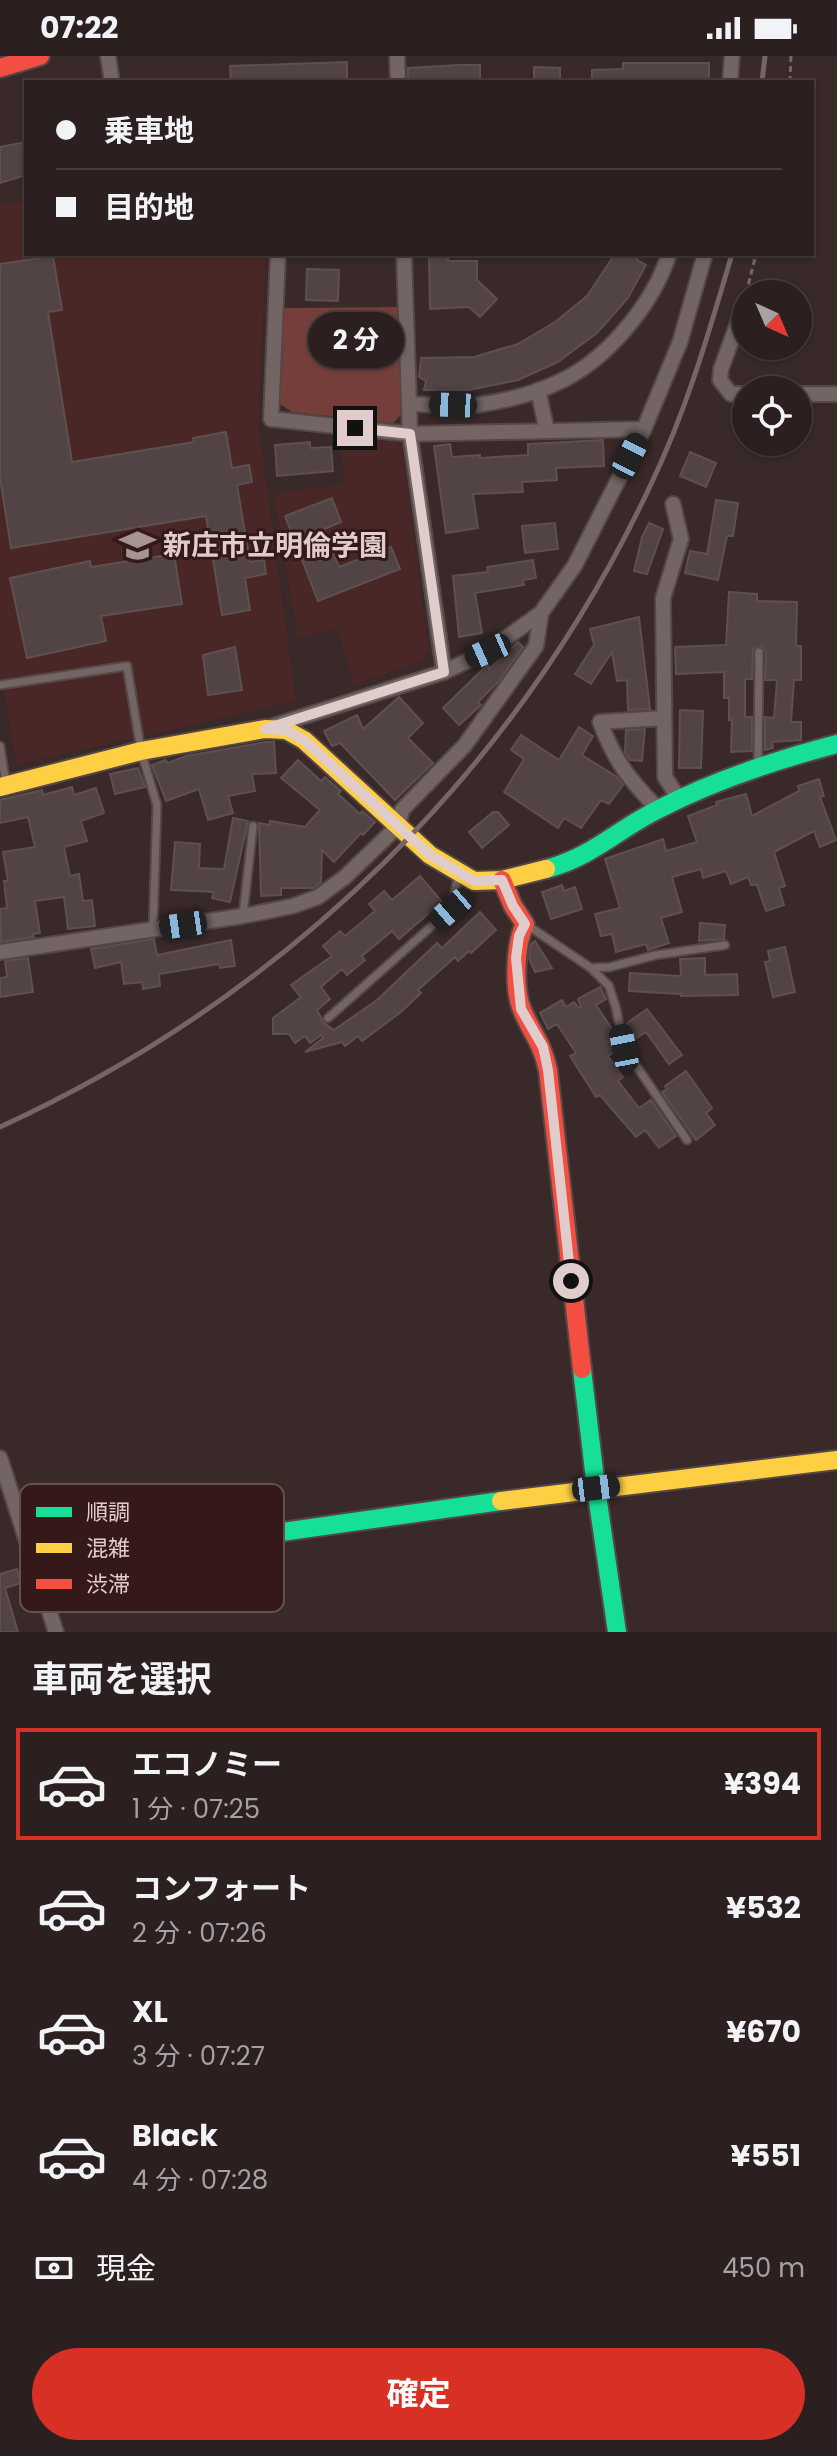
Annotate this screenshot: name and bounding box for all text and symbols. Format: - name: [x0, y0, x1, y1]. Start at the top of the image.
- text: 07:22: [40, 6, 118, 49]
- text: 乗車地: [104, 109, 194, 152]
- text: 目的地: [104, 186, 194, 229]
- north arrow: [732, 280, 812, 360]
- map controls: [732, 280, 812, 456]
- callout: 2 分: [307, 312, 403, 368]
- text: 2 分: [333, 322, 379, 358]
- button: locate: [732, 376, 812, 456]
- car: [429, 392, 477, 418]
- route end: [337, 410, 373, 446]
- car: [608, 429, 652, 483]
- school or university icon: 新庄市立明倫学園: [118, 526, 156, 564]
- place label: 新庄市立明倫学園: [163, 526, 387, 565]
- car: [461, 630, 515, 672]
- car: [425, 884, 477, 934]
- car: [158, 910, 208, 940]
- car: [608, 1022, 640, 1074]
- route start: [553, 1263, 589, 1299]
- car: [571, 1473, 621, 1503]
- legend: [20, 1484, 284, 1612]
- text: 順調: [86, 1497, 130, 1528]
- text: 混雑: [86, 1533, 130, 1564]
- text: 渋滞: [86, 1569, 130, 1600]
- text: 車両を選択: [32, 1654, 212, 1705]
- text: エコノミー: [132, 1743, 282, 1786]
- icon: car: [36, 1748, 108, 1820]
- text: ¥394: [724, 1762, 801, 1805]
- text: 1 分 · 07:25: [132, 1791, 260, 1827]
- text: コンフォート: [132, 1867, 311, 1910]
- icon: car: [36, 1872, 108, 1944]
- text: ¥532: [726, 1886, 801, 1929]
- text: 2 分 · 07:26: [132, 1915, 267, 1951]
- text: XL: [132, 1990, 168, 2033]
- icon: car: [36, 1996, 108, 2068]
- text: ¥670: [726, 2010, 801, 2053]
- text: 3 分 · 07:27: [132, 2038, 265, 2074]
- text: Black: [132, 2114, 218, 2157]
- icon: car: [36, 2120, 108, 2192]
- text: ¥551: [731, 2134, 801, 2177]
- text: 4 分 · 07:28: [132, 2162, 268, 2198]
- icon: cash: [32, 2246, 76, 2290]
- text: 現金: [96, 2247, 156, 2290]
- text: 450 m: [722, 2250, 805, 2286]
- button: 確定: [32, 2348, 805, 2440]

